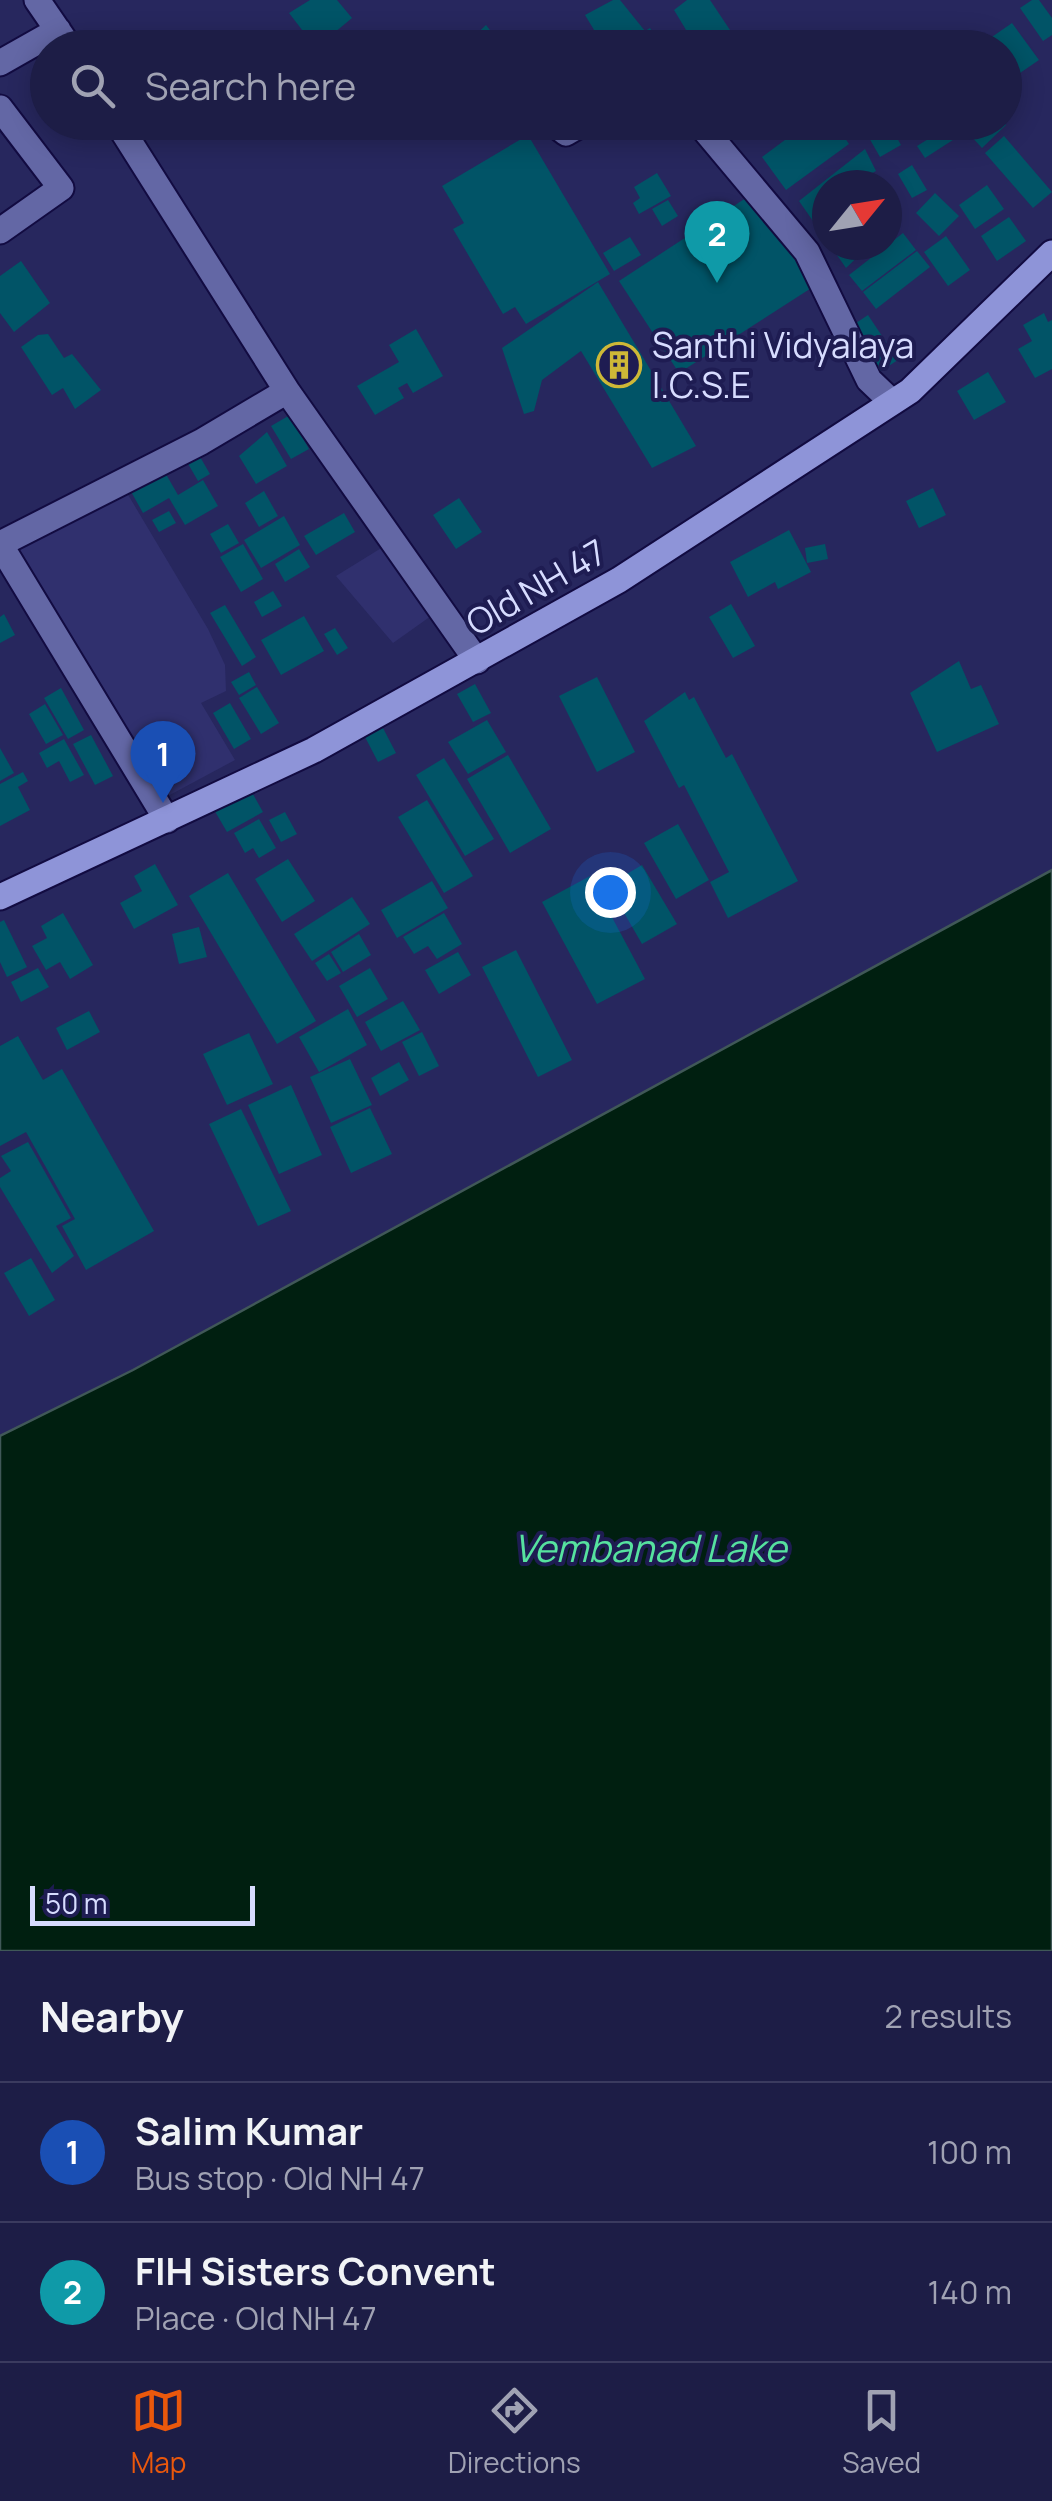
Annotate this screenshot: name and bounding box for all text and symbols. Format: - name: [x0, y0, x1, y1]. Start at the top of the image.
- search box: [30, 30, 1022, 140]
- icon: search: [65, 58, 120, 113]
- text: Search here: [145, 59, 356, 111]
- north arrow: [812, 170, 902, 260]
- pin: 2: [684, 200, 750, 283]
- place label: Santhi Vidyalaya I.C.S.E: [652, 321, 914, 409]
- building icon: Santhi Vidyalaya I.C.S.E: [596, 342, 642, 388]
- street label: Old NH 47: [457, 528, 615, 646]
- pin: 1: [130, 720, 196, 803]
- your location: [585, 867, 636, 918]
- water label: Vembanad Lake: [513, 1521, 789, 1573]
- scale bar: [30, 1881, 255, 1926]
- text: 50 m: [45, 1884, 108, 1922]
- text: Nearby: [40, 1987, 184, 2045]
- text: 2 results: [885, 1994, 1012, 2038]
- text: Salim Kumar: [135, 2104, 363, 2156]
- text: 1: [65, 2130, 80, 2174]
- text: 100 m: [927, 2130, 1012, 2174]
- text: Bus stop · Old NH 47: [135, 2156, 425, 2200]
- text: FIH Sisters Convent: [135, 2244, 496, 2296]
- text: 2: [63, 2270, 82, 2314]
- text: 140 m: [928, 2270, 1012, 2314]
- text: Place · Old NH 47: [135, 2296, 377, 2340]
- tab: Map: [131, 2383, 186, 2481]
- tab: Directions: [448, 2383, 581, 2481]
- tab: Saved: [842, 2383, 921, 2481]

